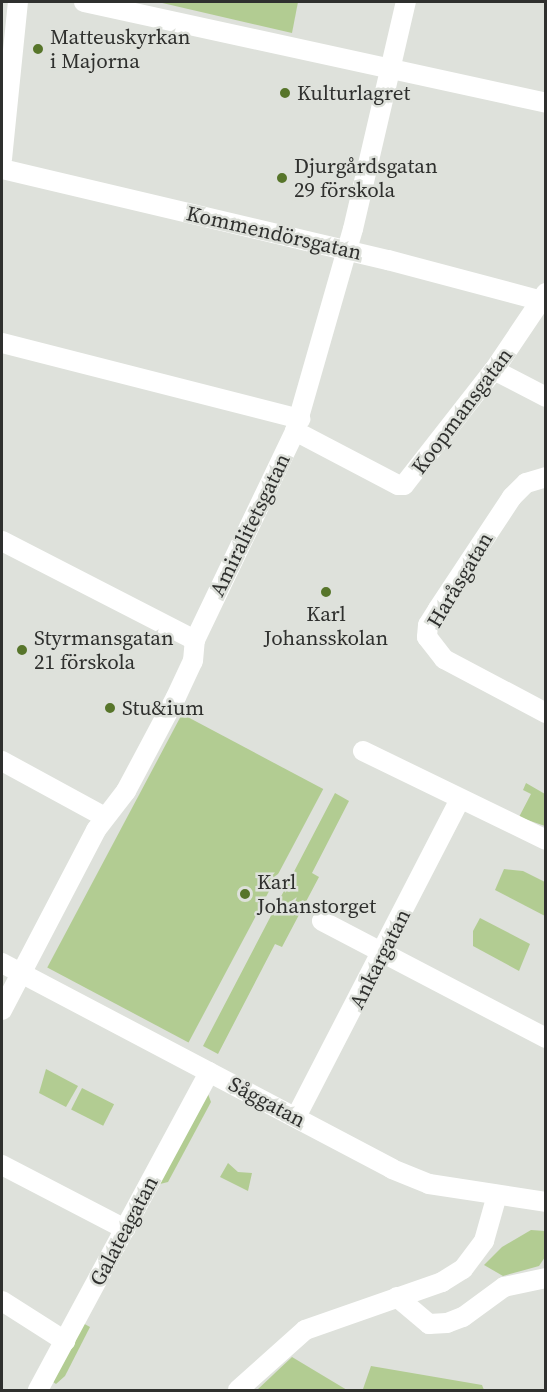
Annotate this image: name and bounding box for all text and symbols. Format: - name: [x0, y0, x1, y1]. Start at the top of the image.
- place label: Matteuskyrkan i Majorna: [50, 24, 191, 74]
- marker: Matteuskyrkan i Majorna: [31, 42, 45, 56]
- place label: Kulturlagret: [297, 80, 410, 106]
- marker: Kulturlagret: [278, 86, 292, 100]
- place label: Djurgårdsgatan 29 förskola: [294, 153, 438, 203]
- marker: Djurgårdsgatan 29 förskola: [275, 171, 289, 185]
- street label: Kommendörsgatan: [184, 201, 364, 265]
- street label: Koopmansgatan: [406, 343, 518, 479]
- street label: Amiralitetsgatan: [205, 449, 295, 601]
- street label: Haråsgatan: [422, 528, 498, 632]
- marker: Karl Johansskolan: [319, 585, 333, 599]
- place label: Karl Johansskolan: [264, 601, 388, 651]
- place label: Styrmansgatan 21 förskola: [34, 625, 174, 675]
- marker: Styrmansgatan 21 förskola: [15, 643, 29, 657]
- place label: Stu&ium: [122, 695, 204, 721]
- marker: Stu&ium: [103, 701, 117, 715]
- place label: Karl Johanstorget: [257, 869, 376, 919]
- marker: Karl Johanstorget: [238, 887, 252, 901]
- street label: Ankargatan: [344, 905, 416, 1013]
- street label: Såggatan: [224, 1071, 310, 1133]
- street label: Galateagatan: [85, 1172, 163, 1290]

